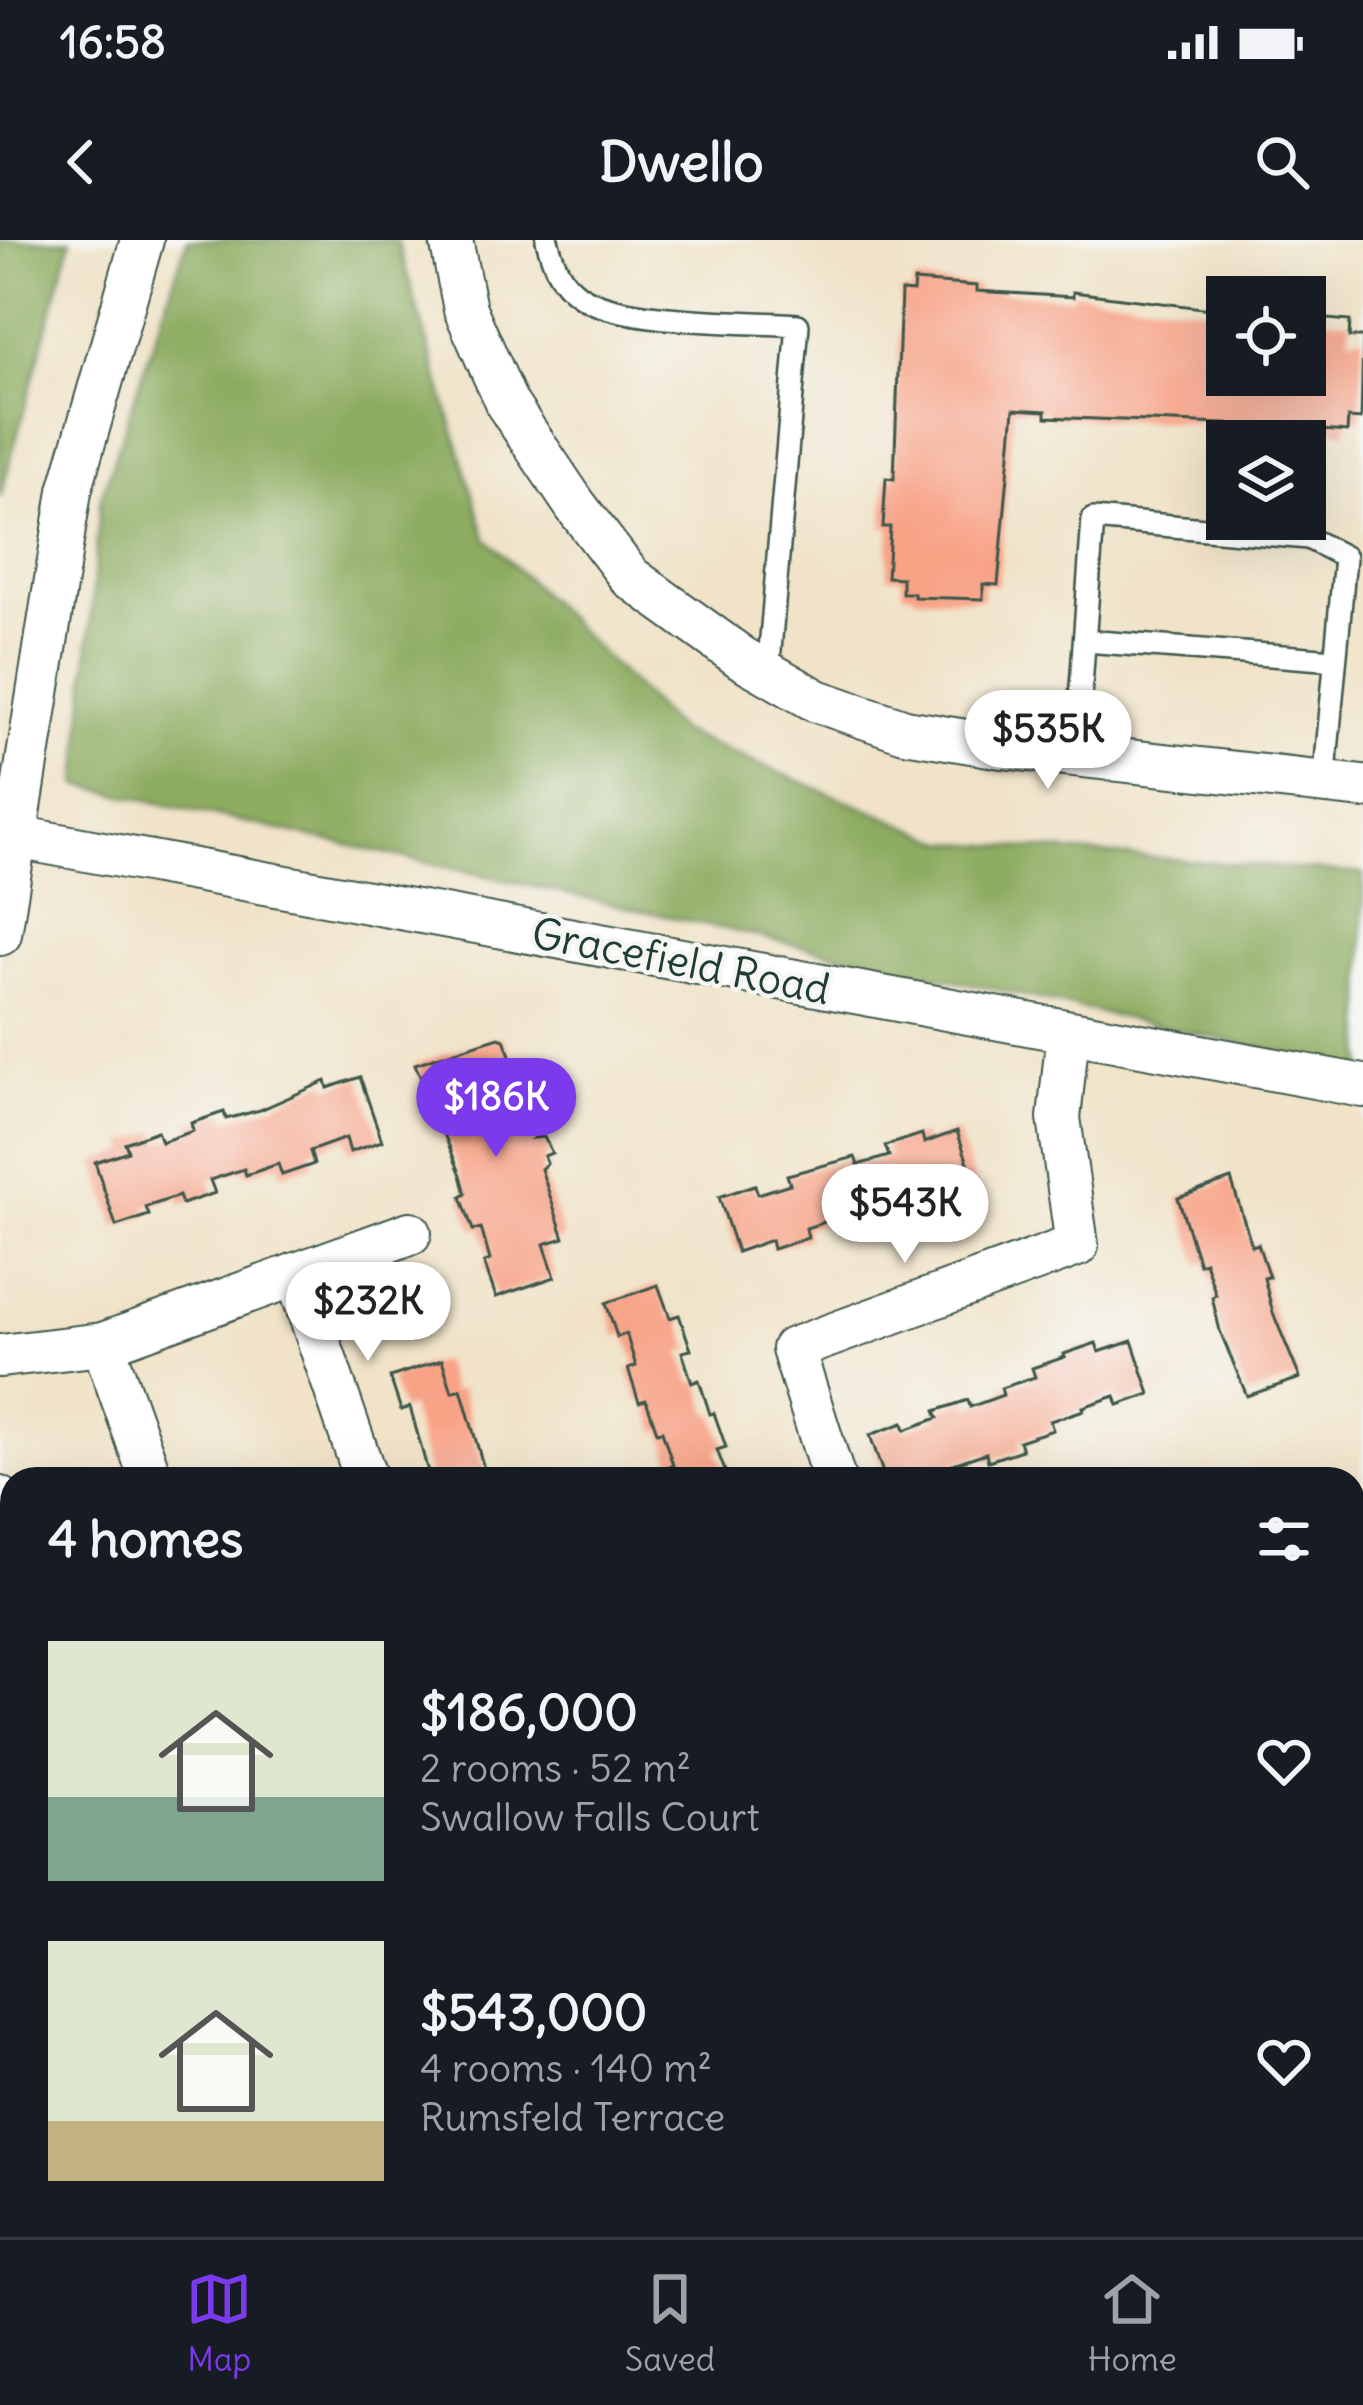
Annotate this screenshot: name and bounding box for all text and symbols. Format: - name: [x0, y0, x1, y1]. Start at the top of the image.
- text: 16:58: [60, 14, 166, 70]
- text: Dwello: [599, 128, 764, 196]
- icon: back: [48, 129, 114, 195]
- icon: search: [1249, 129, 1315, 195]
- map controls: [1206, 276, 1326, 540]
- button: locate: [1206, 276, 1326, 396]
- button: layers: [1206, 420, 1326, 540]
- pin: $535K: [964, 690, 1132, 792]
- text: $535K: [992, 704, 1104, 753]
- street label: Gracefield Road: [528, 907, 834, 1015]
- pin: $186K: [412, 1058, 580, 1160]
- text: $186K: [443, 1072, 549, 1121]
- pin: $543K: [821, 1164, 989, 1266]
- text: $543K: [849, 1178, 961, 1227]
- pin: $232K: [284, 1262, 452, 1364]
- text: $232K: [313, 1276, 423, 1325]
- icon: filters: [1251, 1506, 1317, 1572]
- text: 4 homes: [48, 1507, 243, 1571]
- text: $186,000: [420, 1680, 638, 1744]
- icon: home: [144, 1689, 288, 1833]
- icon: heart: [1251, 1728, 1317, 1794]
- text: 2 rooms · 52 m²: [420, 1744, 691, 1793]
- text: Swallow Falls Court: [420, 1793, 760, 1842]
- text: $543,000: [420, 1980, 647, 2044]
- icon: home: [144, 1989, 288, 2133]
- icon: heart: [1251, 2028, 1317, 2094]
- text: 4 rooms · 140 m²: [420, 2044, 712, 2093]
- text: Rumsfeld Terrace: [420, 2093, 725, 2142]
- tab: Map: [186, 2266, 252, 2380]
- tab: Saved: [625, 2266, 715, 2380]
- tab: Home: [1088, 2266, 1177, 2380]

